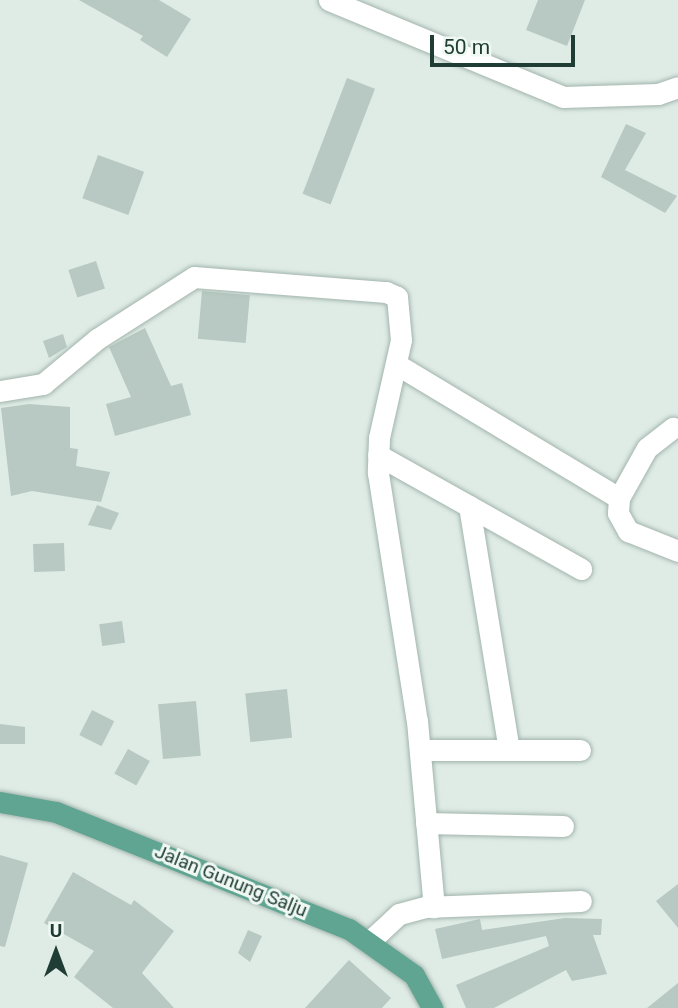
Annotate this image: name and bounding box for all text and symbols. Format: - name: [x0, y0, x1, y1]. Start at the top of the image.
- scale bar: [433, 21, 578, 65]
- text: 50 m: [443, 35, 490, 59]
- street label: Jalan Gunung Salju: [151, 840, 311, 922]
- north arrow: [21, 917, 91, 987]
- text: U: [50, 919, 62, 942]

